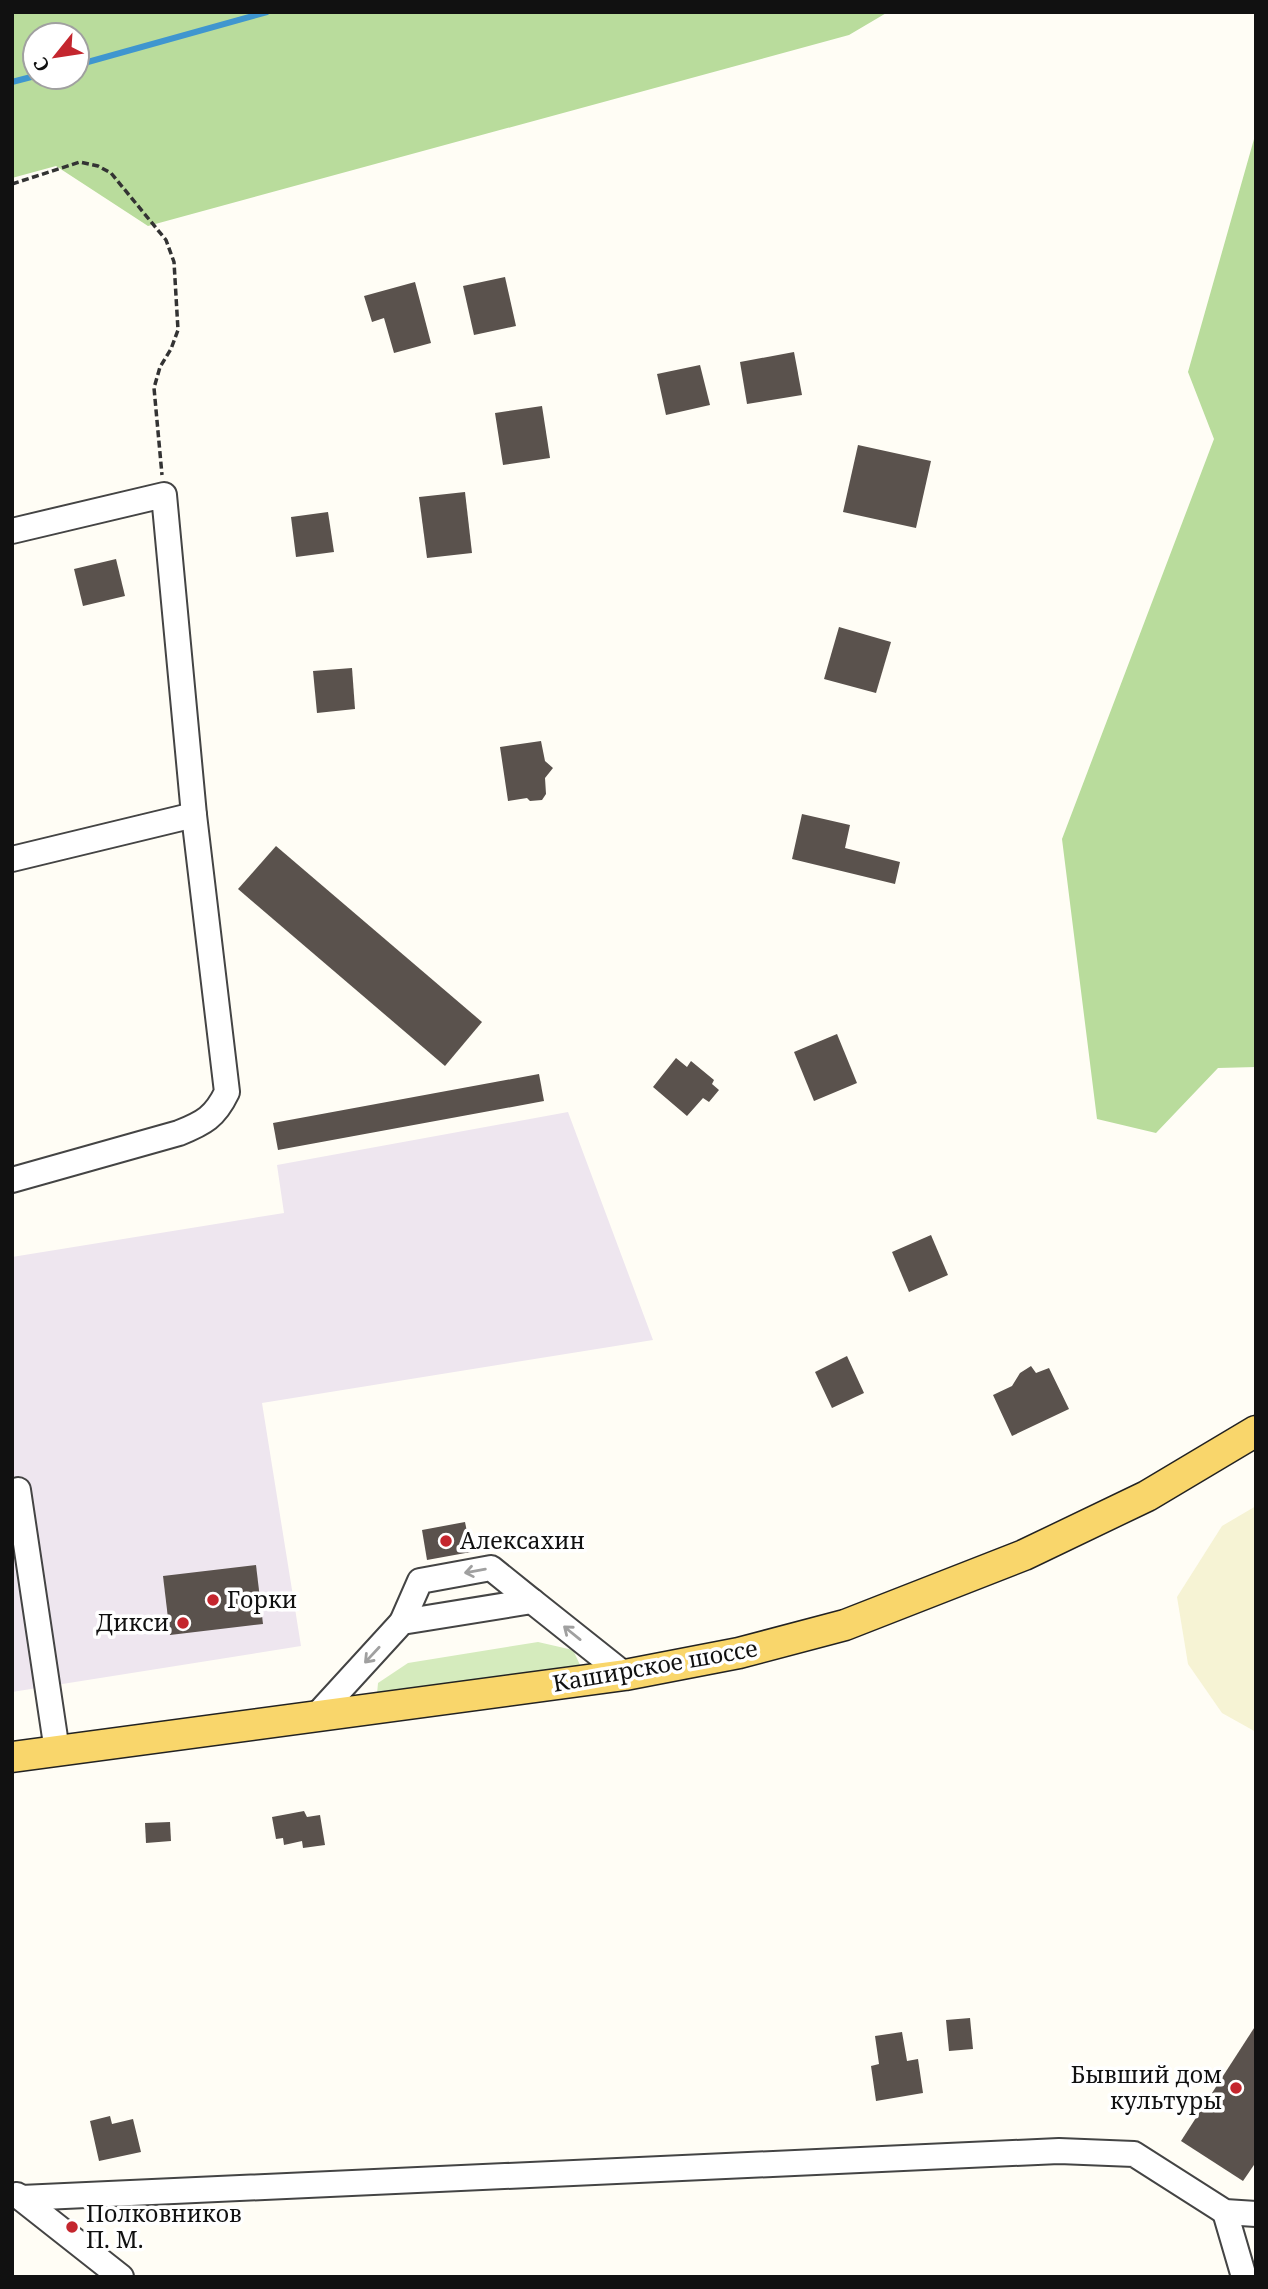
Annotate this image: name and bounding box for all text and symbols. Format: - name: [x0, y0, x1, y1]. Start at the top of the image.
- north arrow: [21, 21, 91, 91]
- text: С: [27, 53, 56, 76]
- place label: Алексахин: [460, 1524, 585, 1556]
- marker: Алексахин: [438, 1533, 454, 1549]
- one-way arrow: [464, 1565, 487, 1578]
- place label: Горки: [227, 1583, 297, 1615]
- marker: Горки: [205, 1592, 221, 1608]
- place label: Дикси: [96, 1606, 169, 1638]
- marker: Дикси: [175, 1615, 191, 1631]
- one-way arrow: [563, 1625, 582, 1640]
- street label: Каширское шоссе: [550, 1631, 760, 1699]
- one-way arrow: [364, 1646, 380, 1664]
- place label: Бывший дом культуры: [1071, 2058, 1222, 2116]
- marker: Бывший дом культуры: [1228, 2080, 1244, 2096]
- place label: Полковников П. М.: [86, 2197, 242, 2255]
- marker: Полковников П. М.: [64, 2219, 80, 2235]

